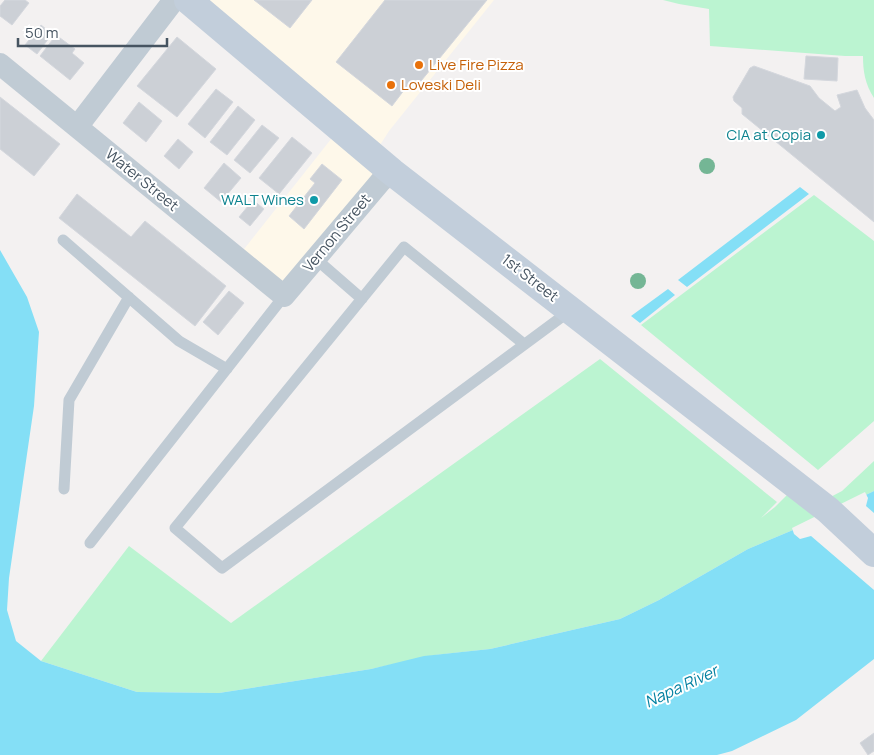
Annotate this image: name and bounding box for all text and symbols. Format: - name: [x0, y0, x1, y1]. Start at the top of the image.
- scale bar: [18, 15, 166, 47]
- text: 50 m: [25, 22, 59, 43]
- place label: Live Fire Pizza: [429, 54, 524, 75]
- marker: Live Fire Pizza: [413, 59, 425, 71]
- place label: Loveski Deli: [401, 74, 481, 95]
- marker: Loveski Deli: [385, 79, 397, 91]
- place label: CIA at Copia: [727, 124, 811, 145]
- marker: CIA at Copia: [815, 129, 827, 141]
- street label: Water Street: [101, 144, 183, 216]
- place label: WALT Wines: [221, 189, 304, 210]
- street label: Vernon Street: [298, 189, 376, 276]
- marker: WALT Wines: [308, 194, 320, 206]
- street label: 1st Street: [498, 249, 563, 306]
- water label: Napa River: [641, 659, 723, 712]

